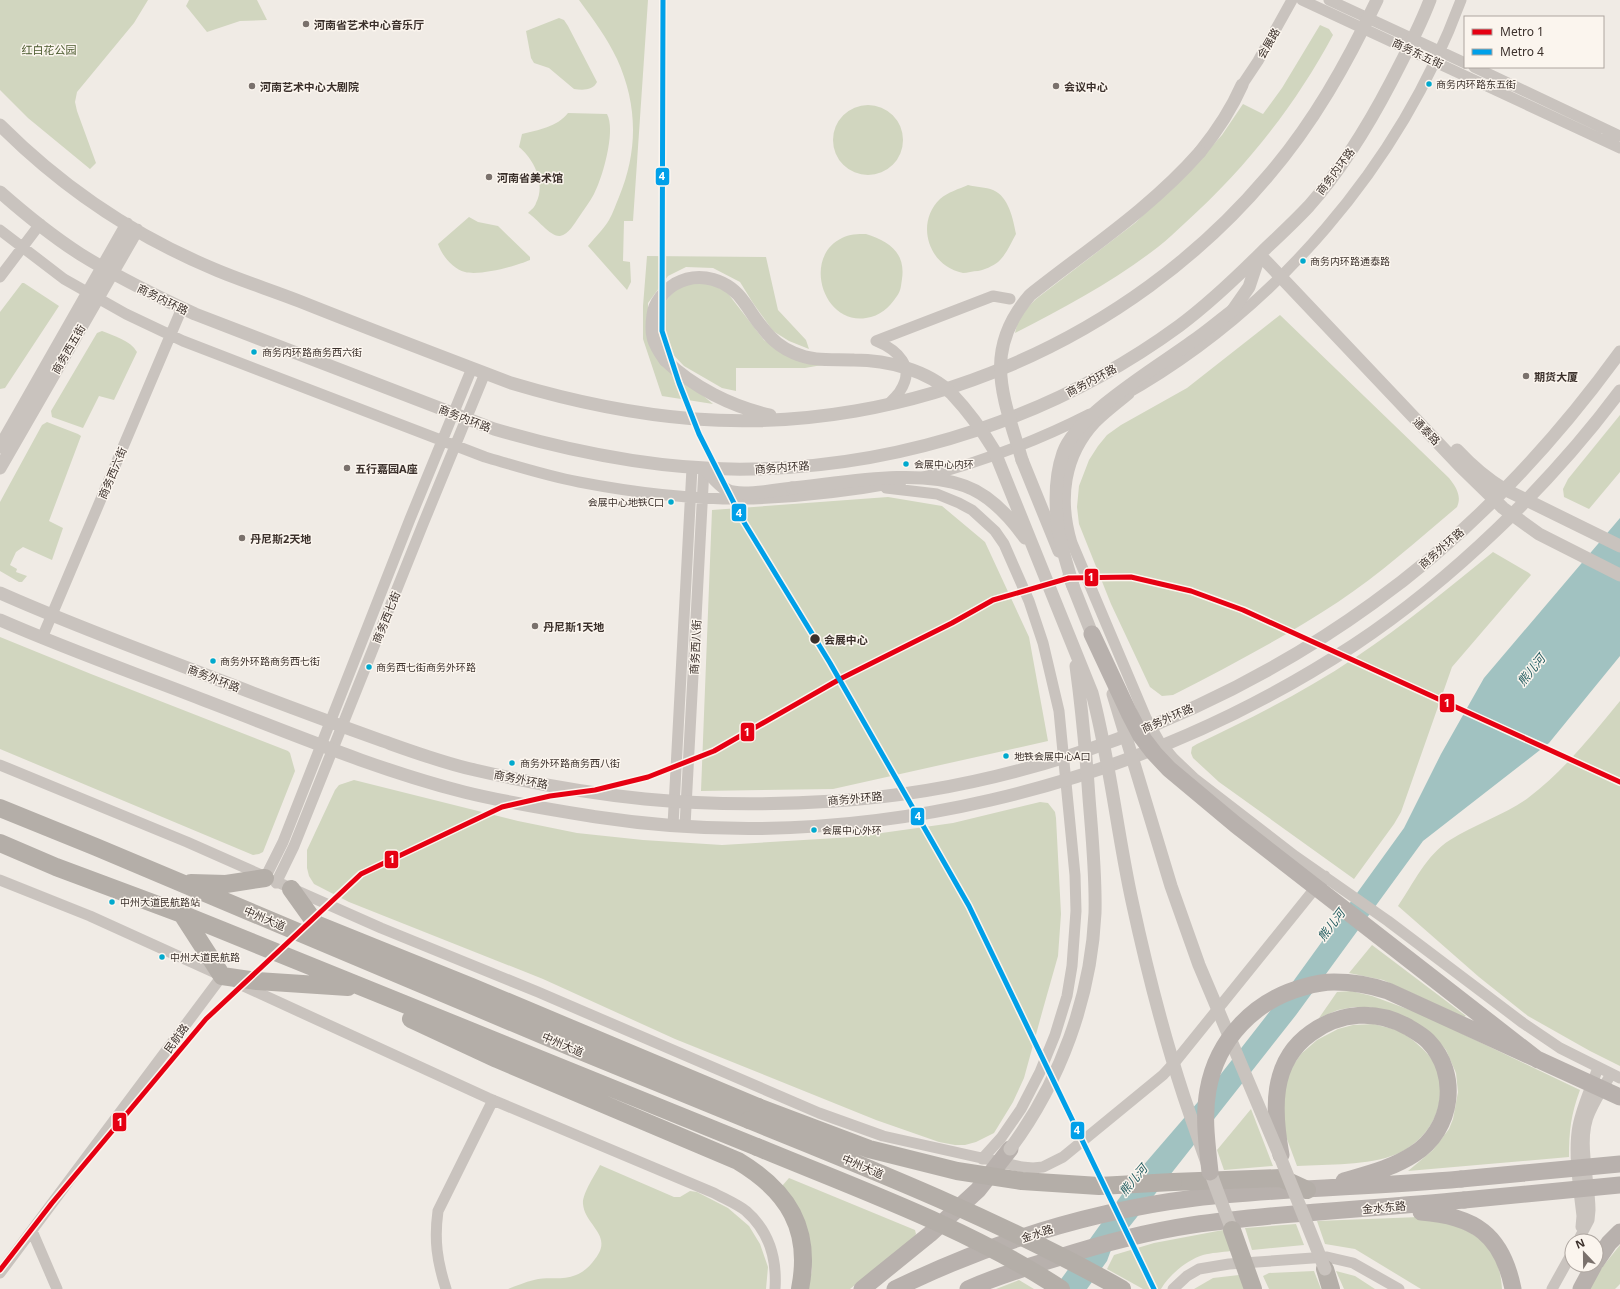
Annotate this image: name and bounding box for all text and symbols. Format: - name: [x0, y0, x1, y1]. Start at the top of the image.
- legend: [1464, 16, 1604, 68]
- place label: 河南省艺术中心音乐厅: [314, 17, 424, 32]
- marker: 河南省艺术中心音乐厅: [301, 19, 311, 29]
- text: Metro 1: [1500, 23, 1544, 40]
- street label: 会展路: [1253, 25, 1283, 61]
- street label: 商务东五街: [1390, 35, 1446, 71]
- park label: 红白花公园: [22, 42, 77, 57]
- text: Metro 4: [1500, 43, 1544, 60]
- place label: 商务内环路东五街: [1436, 77, 1516, 91]
- place label: 河南艺术中心大剧院: [260, 79, 359, 94]
- place label: 会议中心: [1064, 79, 1108, 94]
- marker: 商务内环路东五街: [1424, 79, 1434, 89]
- marker: 河南艺术中心大剧院: [247, 81, 257, 91]
- marker: 会议中心: [1051, 81, 1061, 91]
- street label: 商务内环路: [1312, 145, 1358, 197]
- line badge: 4: [655, 167, 670, 186]
- text: 4: [659, 168, 666, 183]
- place label: 河南省美术馆: [497, 170, 563, 185]
- marker: 河南省美术馆: [484, 172, 494, 182]
- place label: 商务内环路通泰路: [1310, 254, 1390, 268]
- marker: 商务内环路通泰路: [1298, 256, 1308, 266]
- street label: 商务内环路: [135, 280, 191, 318]
- street label: 商务西五街: [48, 321, 88, 377]
- place label: 商务内环路商务西六街: [262, 345, 362, 359]
- marker: 商务内环路商务西六街: [249, 347, 259, 357]
- street label: 商务内环路: [1063, 360, 1119, 400]
- place label: 期货大厦: [1534, 369, 1578, 384]
- marker: 期货大厦: [1521, 371, 1531, 381]
- street label: 商务内环路: [437, 401, 493, 435]
- street label: 通泰路: [1410, 414, 1444, 448]
- street label: 商务西六街: [94, 445, 130, 501]
- place label: 会展中心内环: [914, 457, 974, 471]
- street label: 商务内环路: [754, 458, 810, 476]
- marker: 会展中心内环: [901, 459, 911, 469]
- place label: 五行嘉园A座: [355, 461, 418, 476]
- marker: 五行嘉园A座: [342, 463, 352, 473]
- place label: 会展中心地铁C口: [588, 495, 664, 509]
- marker: 会展中心地铁C口: [666, 497, 676, 507]
- line badge: 4: [731, 503, 747, 522]
- text: 4: [736, 505, 743, 520]
- street label: 商务外环路: [1415, 524, 1467, 572]
- place label: 丹尼斯2天地: [250, 531, 311, 546]
- marker: 丹尼斯2天地: [237, 533, 247, 543]
- line badge: 1: [1084, 568, 1099, 587]
- text: 1: [1088, 569, 1094, 584]
- street label: 商务西七街: [369, 589, 403, 645]
- place label: 丹尼斯1天地: [543, 619, 604, 634]
- street label: 商务西八街: [686, 619, 704, 675]
- marker: 丹尼斯1天地: [530, 621, 540, 631]
- marker: 会展中心: [808, 632, 822, 646]
- place label: 会展中心: [824, 632, 868, 647]
- water label: 熊儿河: [1513, 649, 1550, 689]
- place label: 商务外环路商务西七街: [220, 654, 320, 668]
- marker: 商务外环路商务西七街: [208, 656, 218, 666]
- place label: 商务西七街商务外环路: [376, 660, 476, 674]
- street label: 商务外环路: [186, 661, 242, 695]
- marker: 商务西七街商务外环路: [364, 662, 374, 672]
- line badge: 1: [1439, 693, 1455, 713]
- text: 1: [1444, 695, 1450, 710]
- street label: 商务外环路: [1139, 700, 1195, 736]
- line badge: 1: [740, 722, 755, 742]
- text: 1: [744, 724, 750, 739]
- place label: 地铁会展中心A口: [1014, 749, 1090, 763]
- marker: 地铁会展中心A口: [1001, 751, 1011, 761]
- place label: 商务外环路商务西八街: [520, 756, 620, 770]
- marker: 商务外环路商务西八街: [507, 758, 517, 768]
- street label: 商务外环路: [493, 766, 549, 792]
- street label: 商务外环路: [827, 788, 883, 808]
- line badge: 4: [910, 807, 925, 826]
- text: 4: [915, 808, 922, 823]
- place label: 会展中心外环: [822, 823, 882, 837]
- marker: 会展中心外环: [809, 825, 819, 835]
- line badge: 1: [384, 850, 399, 869]
- text: 1: [389, 851, 395, 866]
- place label: 中州大道民航路站: [120, 895, 200, 909]
- marker: 中州大道民航路站: [107, 897, 117, 907]
- street label: 中州大道: [242, 903, 288, 933]
- water label: 熊儿河: [1313, 904, 1350, 944]
- place label: 中州大道民航路: [170, 950, 240, 964]
- marker: 中州大道民航路: [157, 952, 167, 962]
- street label: 民航路: [160, 1020, 192, 1056]
- street label: 中州大道: [540, 1029, 586, 1059]
- line badge: 1: [112, 1112, 127, 1132]
- text: 1: [117, 1114, 123, 1129]
- line badge: 4: [1070, 1121, 1085, 1140]
- text: 4: [1074, 1122, 1081, 1137]
- street label: 中州大道: [840, 1151, 886, 1181]
- water label: 熊儿河: [1115, 1159, 1152, 1199]
- street label: 金水东路: [1361, 1198, 1407, 1216]
- street label: 金水路: [1019, 1221, 1055, 1245]
- north arrow: [1564, 1233, 1604, 1273]
- text: N: [1573, 1235, 1587, 1252]

